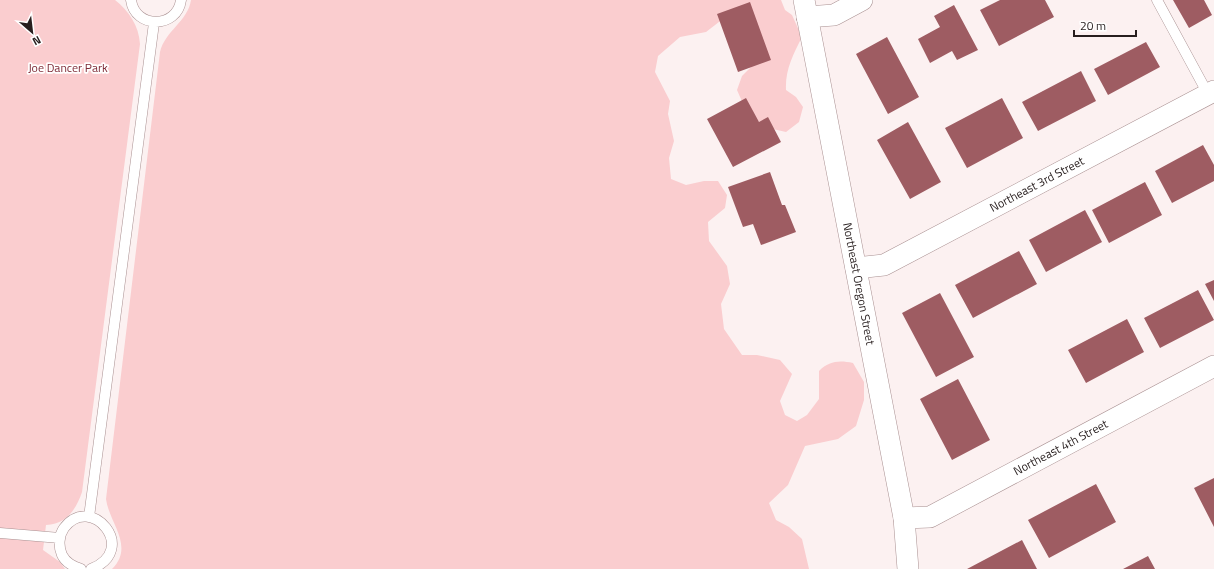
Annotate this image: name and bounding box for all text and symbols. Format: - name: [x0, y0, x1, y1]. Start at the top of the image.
- north arrow: [12, 12, 52, 52]
- scale bar: [1074, 12, 1136, 38]
- text: 20 m: [1080, 16, 1106, 35]
- text: N: [30, 32, 44, 50]
- park label: Joe Dancer Park: [28, 58, 108, 77]
- street label: Northeast 3rd Street: [986, 151, 1088, 217]
- street label: Northeast Oregon Street: [838, 221, 881, 347]
- street label: Northeast 4th Street: [1010, 414, 1112, 480]

